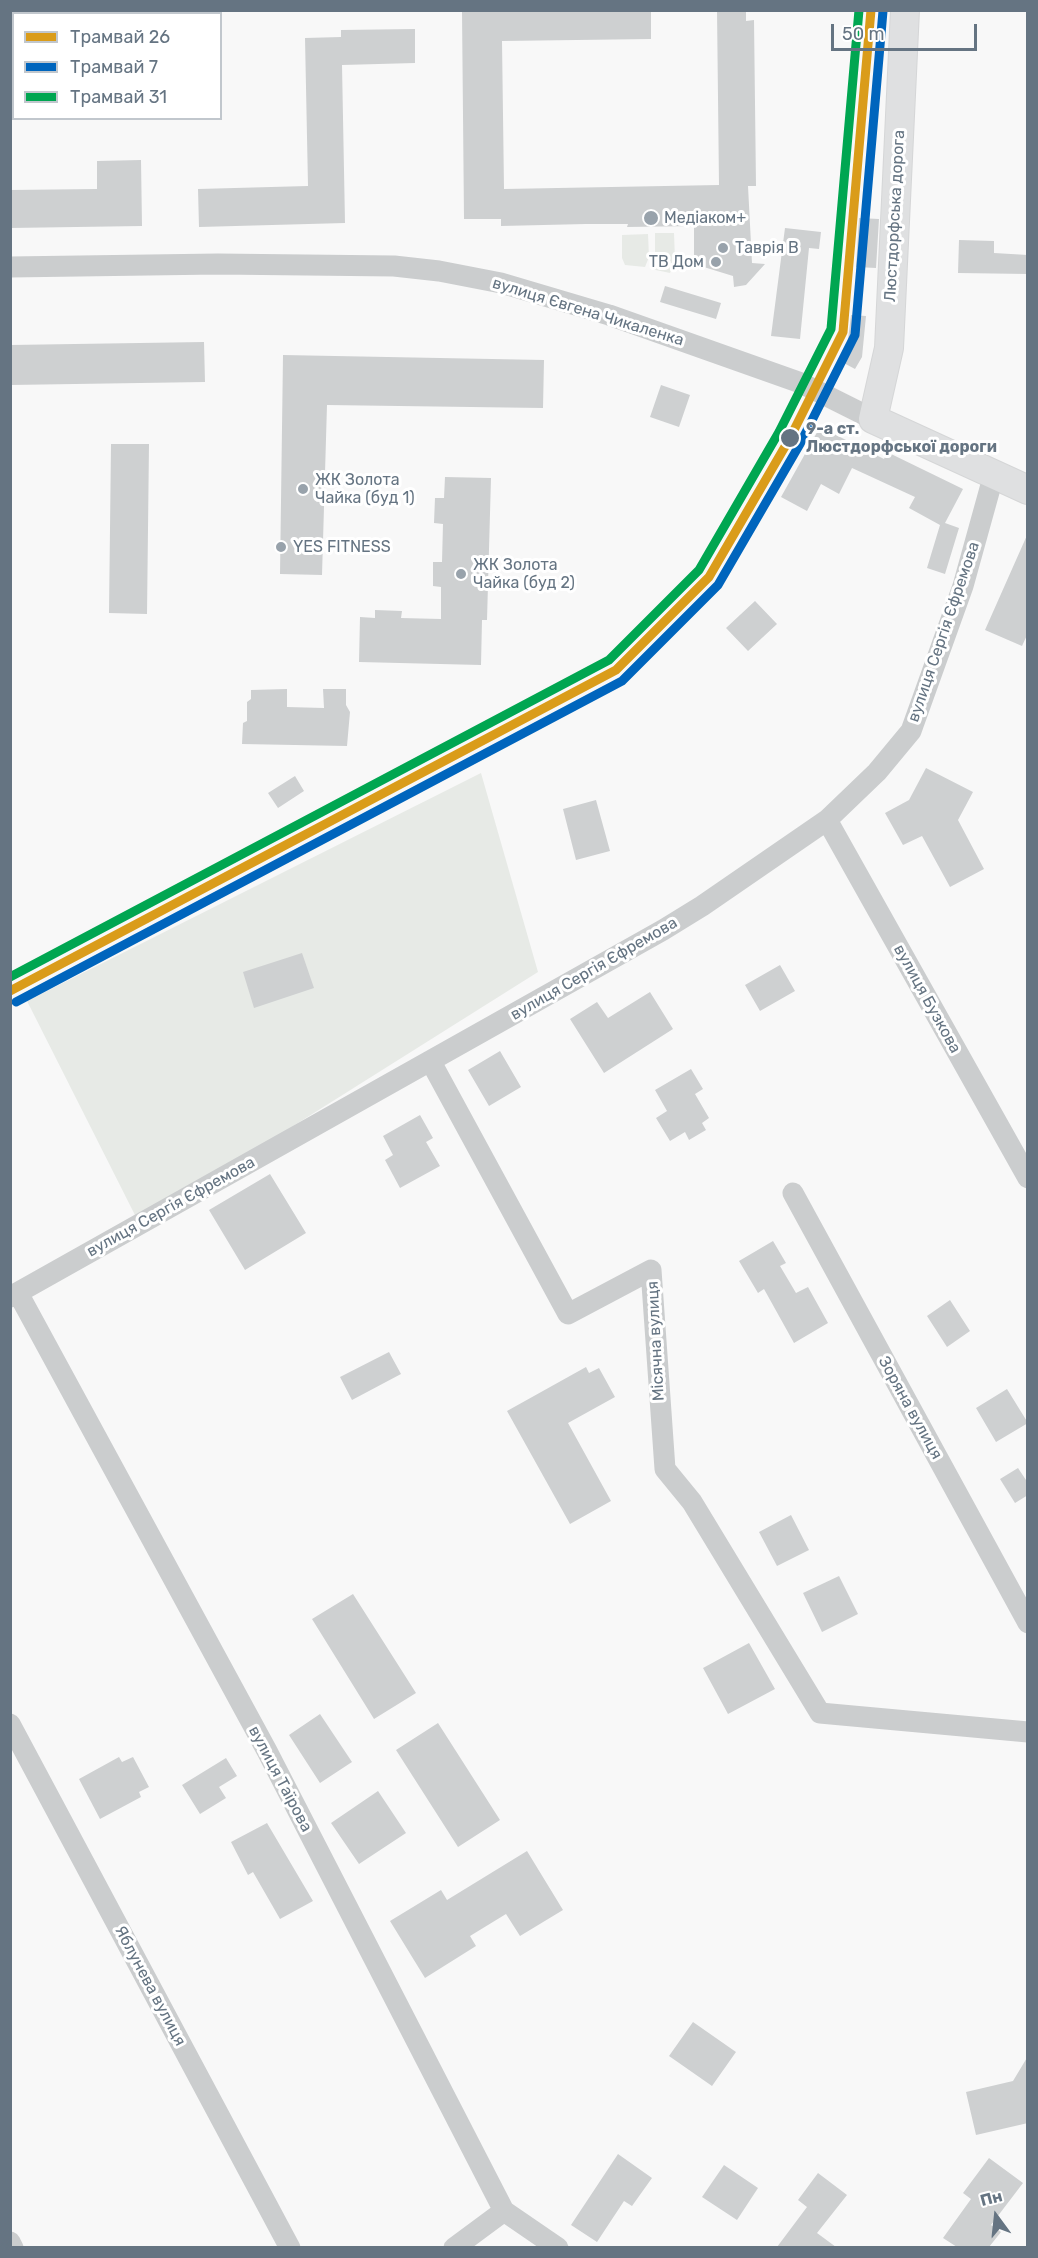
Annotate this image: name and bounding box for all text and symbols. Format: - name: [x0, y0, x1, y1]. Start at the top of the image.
- legend: [12, 12, 222, 120]
- scale bar: [834, 12, 980, 50]
- text: 50 m: [842, 23, 885, 45]
- text: Трамвай 26: [70, 26, 170, 48]
- text: Трамвай 7: [70, 56, 158, 78]
- text: Трамвай 31: [70, 86, 167, 108]
- street label: Люстдорфська дорога: [881, 130, 909, 302]
- place label: Медіаком+: [664, 208, 746, 228]
- marker: Медіаком+: [642, 209, 660, 227]
- place label: Таврія В: [735, 238, 799, 258]
- marker: Таврія В: [716, 241, 730, 255]
- place label: ТВ Дом: [649, 252, 704, 272]
- marker: ТВ Дом: [709, 255, 723, 269]
- street label: вулиця Євгена Чикаленка: [490, 274, 686, 350]
- place label: 9-а ст. Люстдорфської дороги: [806, 419, 997, 457]
- marker: 9-а ст. Люстдорфської дороги: [779, 427, 801, 449]
- place label: ЖК Золота Чайка (буд 1): [315, 470, 415, 508]
- marker: ЖК Золота Чайка (буд 1): [296, 482, 310, 496]
- place label: YES FITNESS: [293, 537, 391, 557]
- street label: вулиця Сергія Єфремова: [904, 539, 984, 725]
- marker: YES FITNESS: [274, 540, 288, 554]
- place label: ЖК Золота Чайка (буд 2): [473, 555, 575, 593]
- marker: ЖК Золота Чайка (буд 2): [454, 567, 468, 581]
- street label: вулиця Сергія Єфремова: [507, 913, 681, 1025]
- street label: вулиця Бузкова: [889, 941, 965, 1057]
- street label: вулиця Сергія Єфремова: [83, 1153, 259, 1261]
- street label: Місячна вулиця: [643, 1280, 669, 1402]
- street label: Зоряна вулиця: [874, 1353, 946, 1463]
- street label: вулиця Таїрова: [244, 1723, 316, 1835]
- street label: Яблунева вулиця: [110, 1923, 190, 2049]
- north arrow: [966, 2186, 1026, 2246]
- text: Пн: [978, 2186, 1004, 2210]

